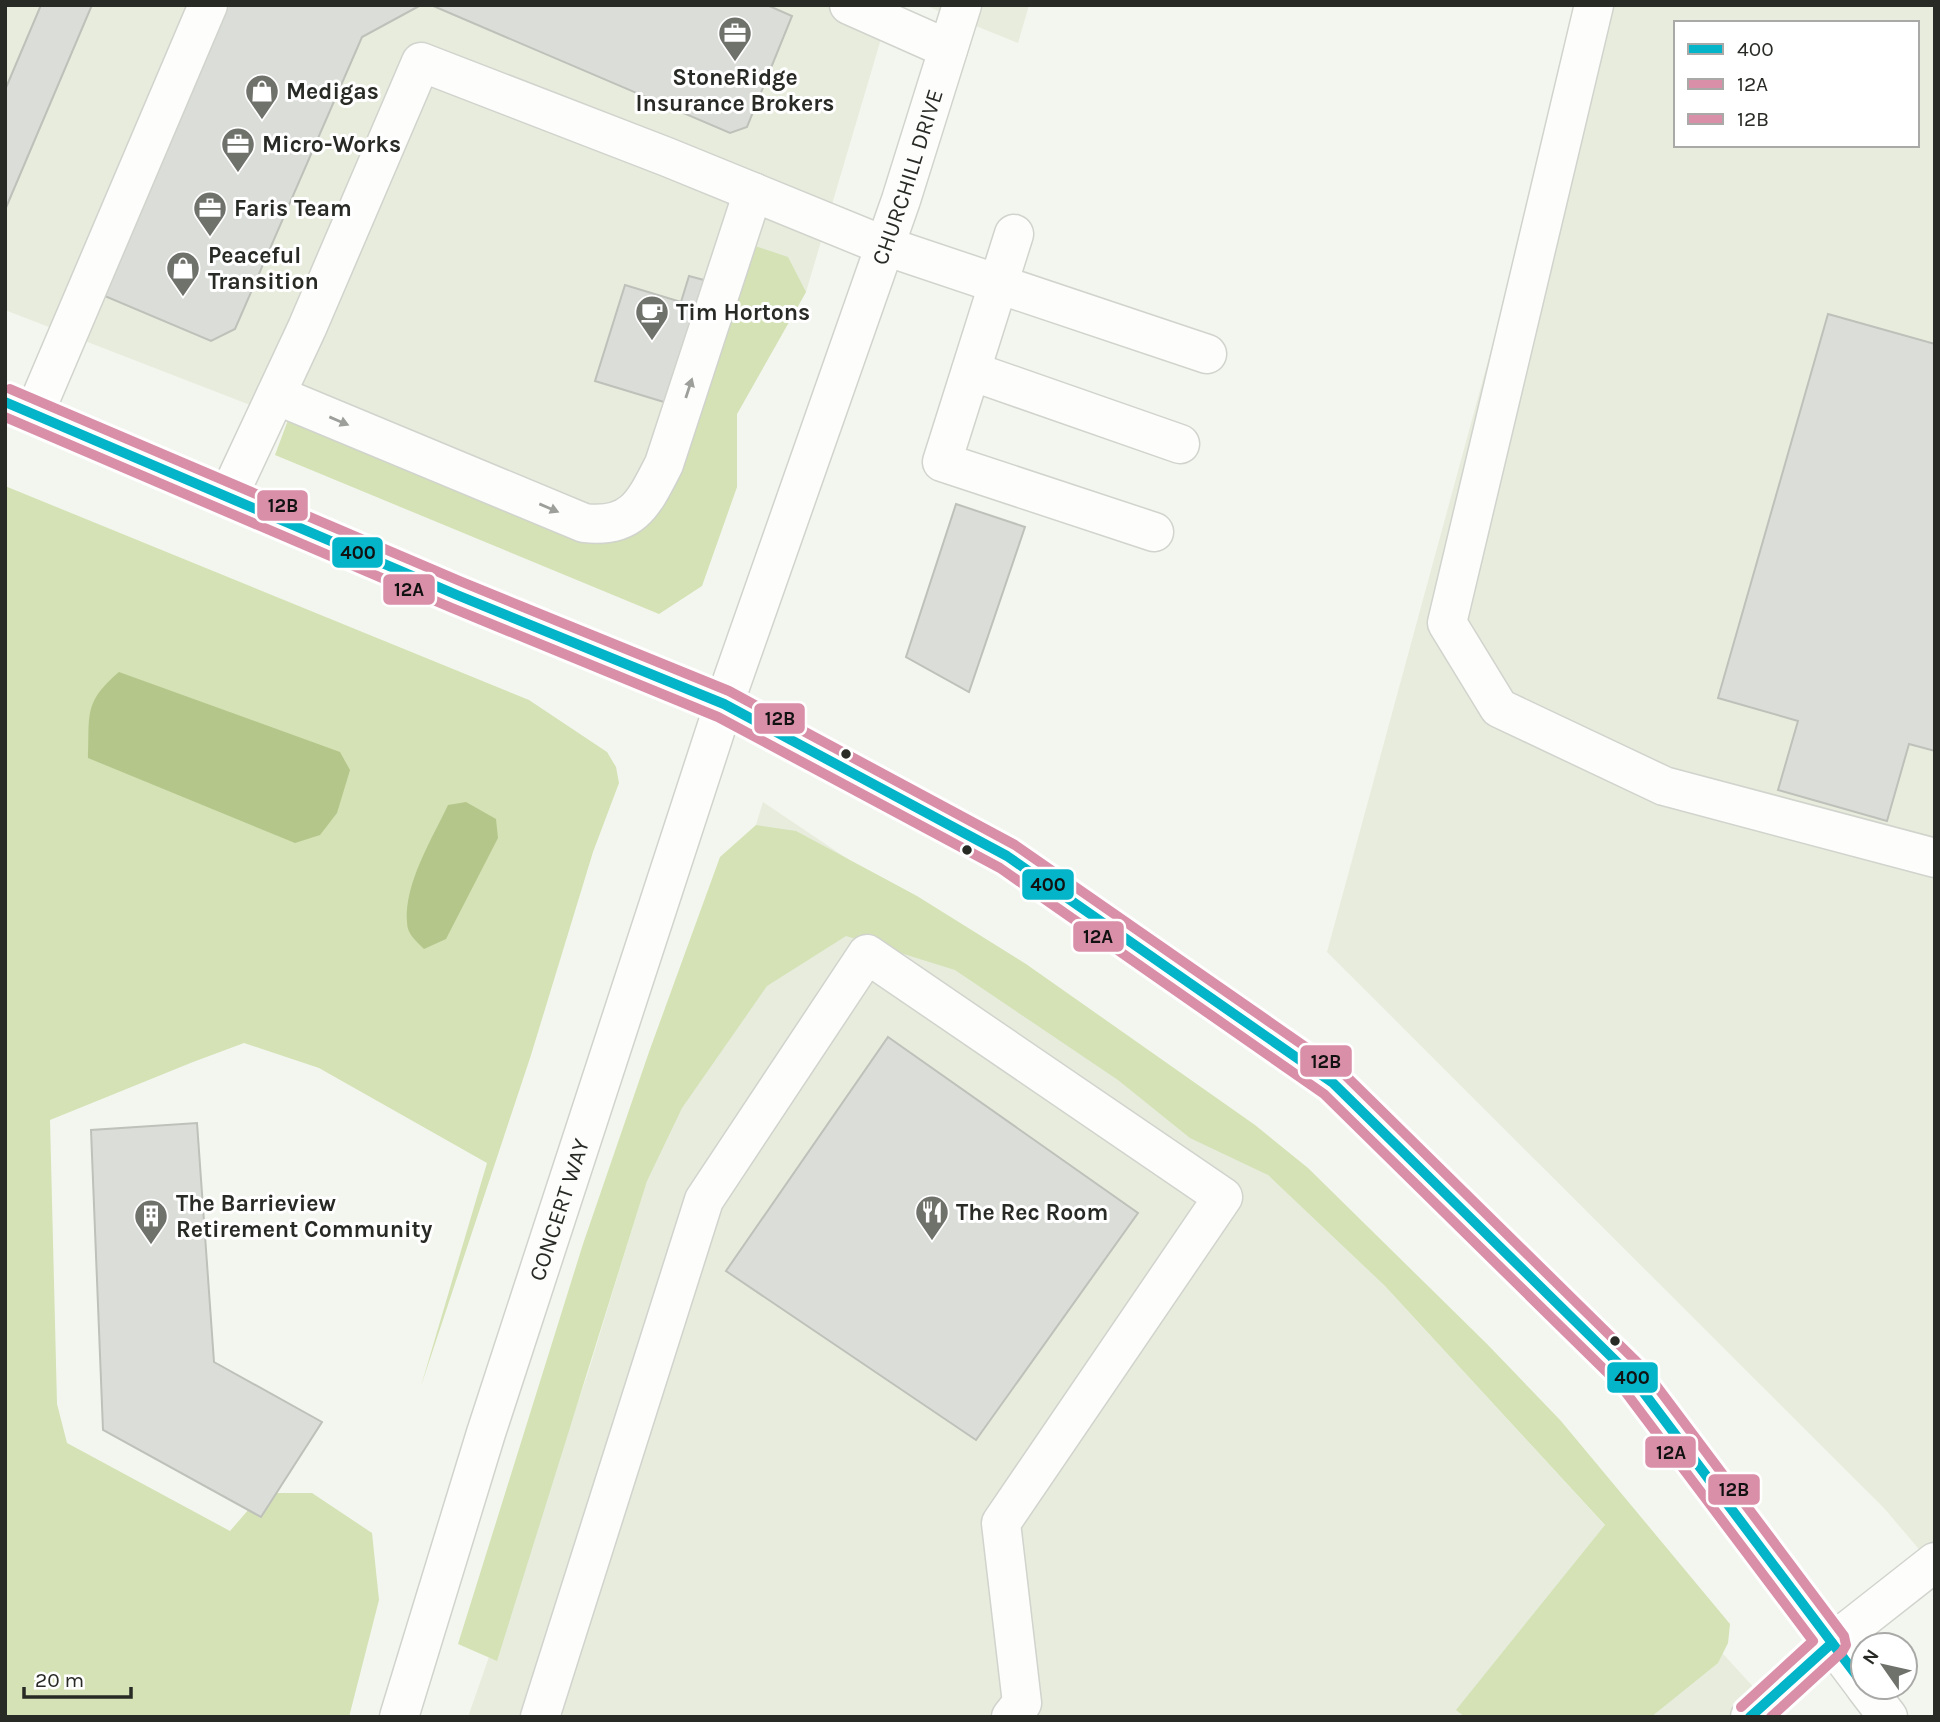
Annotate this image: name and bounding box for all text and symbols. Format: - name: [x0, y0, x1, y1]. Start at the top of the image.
- office icon: StoneRidge Insurance Brokers: [716, 14, 754, 63]
- legend: [1674, 21, 1919, 147]
- text: 400: [1737, 37, 1774, 61]
- place label: StoneRidge Insurance Brokers: [636, 64, 834, 117]
- shop icon: Medigas: [243, 72, 281, 121]
- text: 12A: [1737, 72, 1768, 96]
- place label: Medigas: [286, 78, 379, 105]
- street label: CHURCHILL DRIVE: [866, 86, 948, 268]
- text: 12B: [1737, 107, 1769, 131]
- office icon: Micro-Works: [219, 125, 257, 174]
- place label: Micro-Works: [262, 131, 401, 158]
- office icon: Faris Team: [191, 189, 229, 238]
- place label: Faris Team: [234, 195, 352, 222]
- place label: Peaceful Transition: [208, 242, 319, 295]
- shop icon: Peaceful Transition: [164, 249, 202, 298]
- cafe icon: Tim Hortons: [633, 293, 671, 342]
- place label: Tim Hortons: [676, 299, 810, 326]
- one-way arrow: [684, 377, 695, 398]
- one-way arrow: [329, 416, 350, 427]
- line badge: 12B: [256, 489, 309, 522]
- text: 12B: [268, 495, 298, 517]
- one-way arrow: [539, 503, 560, 514]
- line badge: 400: [331, 536, 384, 569]
- text: 400: [340, 542, 376, 564]
- line badge: 12A: [382, 573, 436, 606]
- text: 12A: [394, 579, 424, 601]
- line badge: 12B: [753, 702, 806, 735]
- text: 12B: [765, 708, 795, 730]
- unlabelled marker: [839, 747, 853, 761]
- unlabelled marker: [960, 843, 974, 857]
- line badge: 400: [1021, 868, 1075, 901]
- text: 400: [1030, 874, 1066, 896]
- line badge: 12A: [1072, 920, 1125, 953]
- text: 12A: [1083, 926, 1113, 948]
- line badge: 12B: [1299, 1044, 1353, 1078]
- text: 12B: [1311, 1051, 1341, 1073]
- street label: CONCERT WAY: [523, 1135, 595, 1284]
- place label: The Barrieview Retirement Community: [176, 1190, 433, 1243]
- restaurant icon: The Rec Room: [913, 1193, 951, 1242]
- building icon: The Barrieview Retirement Community: [132, 1197, 170, 1246]
- place label: The Rec Room: [956, 1199, 1108, 1226]
- unlabelled marker: [1608, 1334, 1622, 1348]
- line badge: 400: [1606, 1361, 1659, 1394]
- text: 400: [1614, 1367, 1650, 1389]
- line badge: 12A: [1644, 1435, 1697, 1469]
- text: 12A: [1656, 1442, 1686, 1464]
- line badge: 12B: [1707, 1473, 1761, 1506]
- text: 12B: [1719, 1479, 1749, 1501]
- north arrow: [1849, 1631, 1919, 1701]
- text: N: [1858, 1645, 1884, 1669]
- scale bar: [24, 1656, 131, 1700]
- text: 20 m: [35, 1668, 84, 1692]

